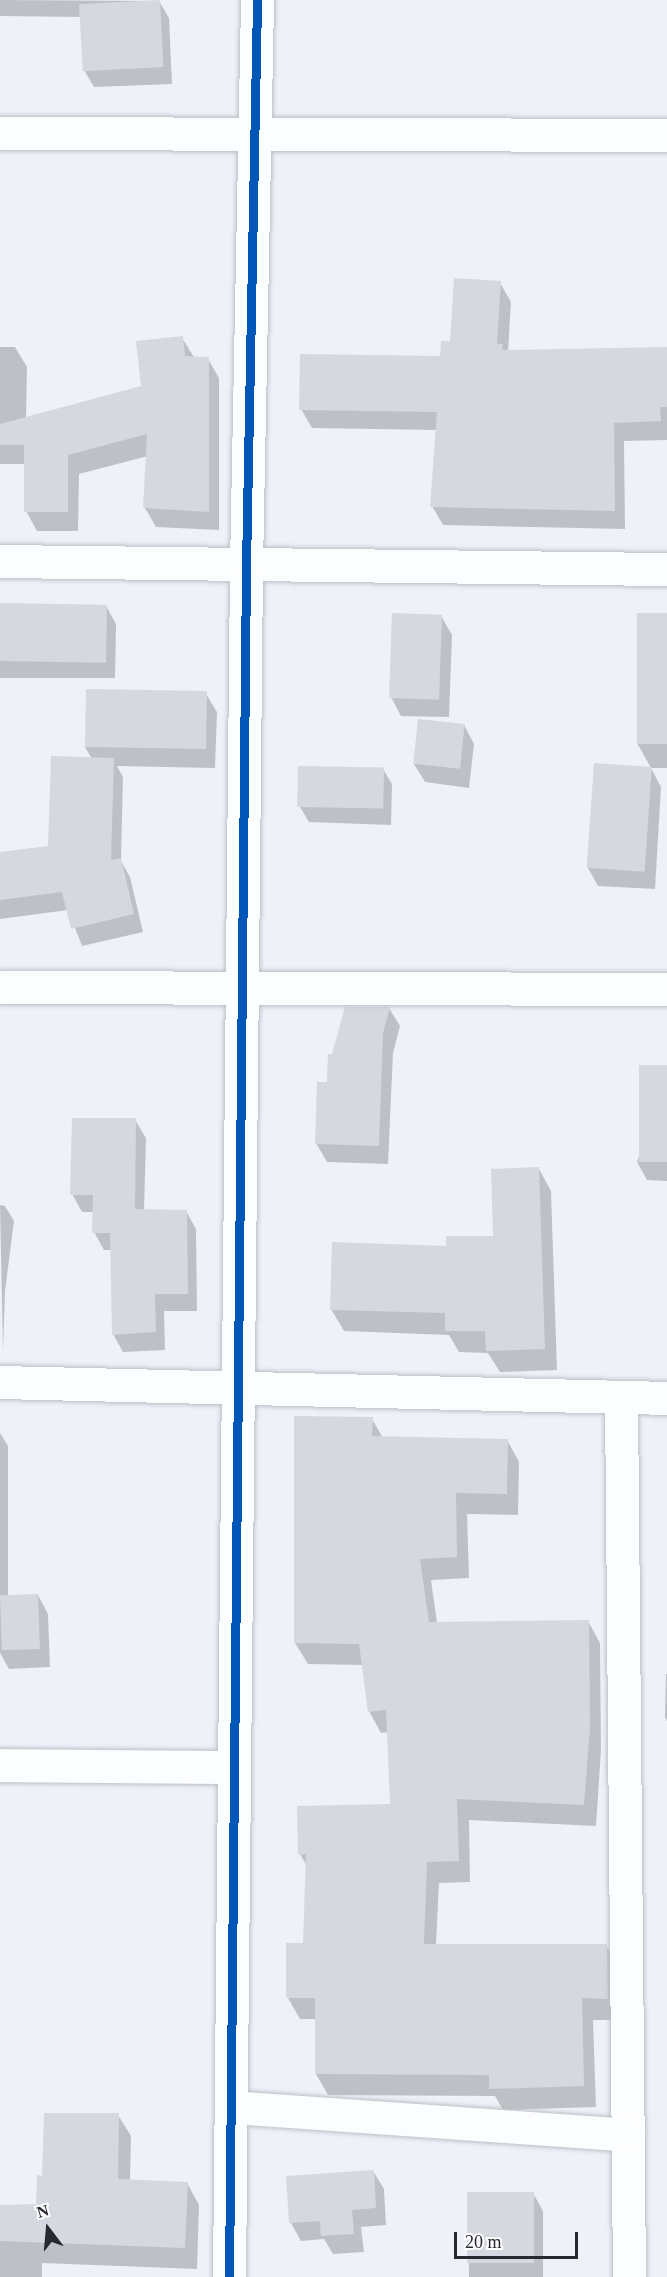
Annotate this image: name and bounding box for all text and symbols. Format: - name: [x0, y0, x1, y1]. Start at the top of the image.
- north arrow: [18, 2199, 78, 2259]
- text: N: [35, 2201, 51, 2221]
- scale bar: [457, 2220, 582, 2258]
- text: 20 m: [465, 2232, 502, 2252]

